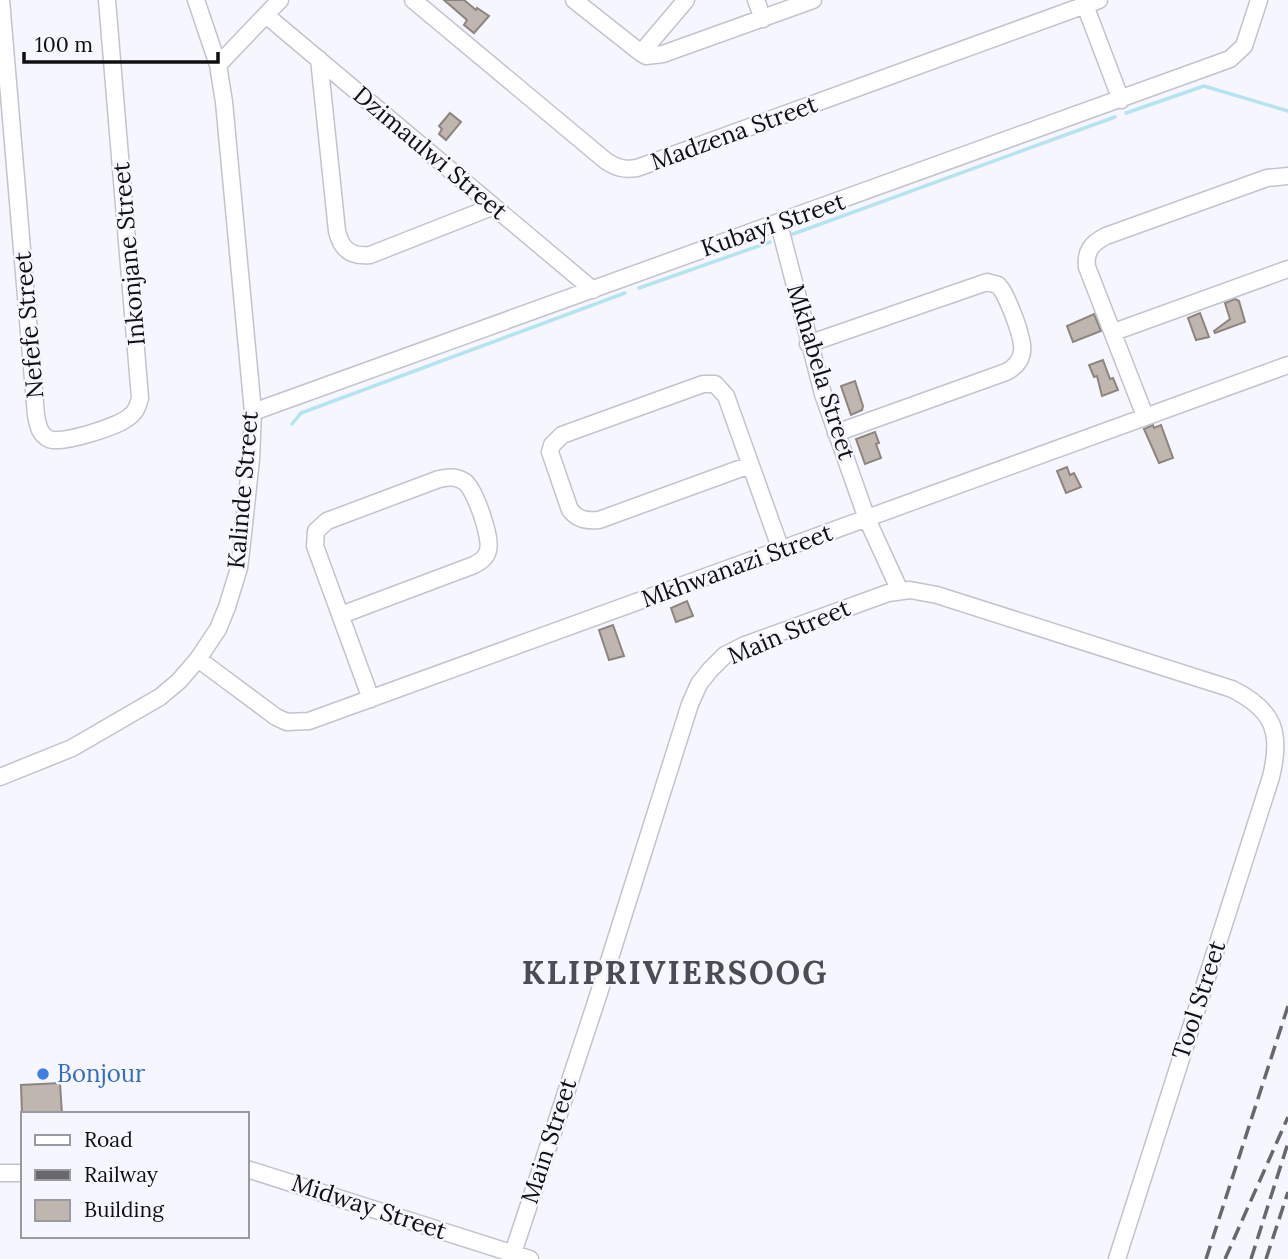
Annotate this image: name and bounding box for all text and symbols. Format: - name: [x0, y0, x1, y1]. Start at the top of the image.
- scale bar: [24, 21, 219, 65]
- text: 100 m: [35, 31, 93, 58]
- street label: Dzimaulwi Street: [347, 79, 514, 227]
- street label: Madzena Street: [646, 88, 822, 177]
- street label: Inkonjane Street: [105, 160, 152, 347]
- street label: Kubayi Street: [697, 185, 850, 264]
- street label: Nefefe Street: [7, 250, 50, 400]
- street label: Mkhabela Street: [780, 280, 863, 464]
- street label: Kalinde Street: [220, 409, 265, 570]
- street label: Mkhwanazi Street: [637, 516, 837, 614]
- street label: Main Street: [723, 592, 855, 671]
- street label: Tool Street: [1165, 936, 1233, 1063]
- district label: KLIPRIVIERSOOG: [522, 952, 828, 993]
- place label: Bonjour: [57, 1058, 146, 1089]
- marker: Bonjour: [35, 1066, 51, 1082]
- street label: Main Street: [514, 1074, 584, 1207]
- legend: [21, 1112, 248, 1238]
- text: Road: [84, 1126, 133, 1153]
- text: Railway: [84, 1161, 158, 1188]
- street label: Midway Street: [288, 1167, 451, 1246]
- text: Building: [84, 1196, 164, 1223]

